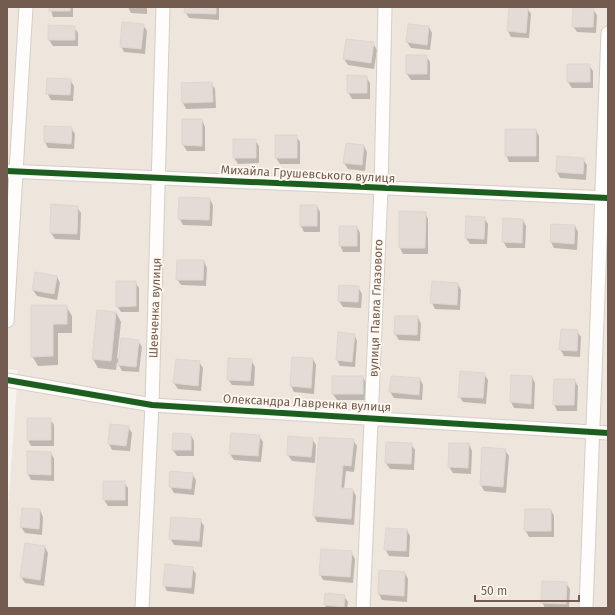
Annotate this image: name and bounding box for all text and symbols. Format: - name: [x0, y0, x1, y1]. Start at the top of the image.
- street label: Михайла Грушевського вулиця: [220, 162, 396, 186]
- street label: вулиця Павла Глазового: [367, 239, 385, 377]
- street label: Шевченка вулиця: [146, 258, 164, 358]
- street label: Олександра Лавренка вулиця: [223, 392, 391, 414]
- scale bar: [475, 577, 579, 603]
- text: 50 m: [481, 584, 507, 598]

